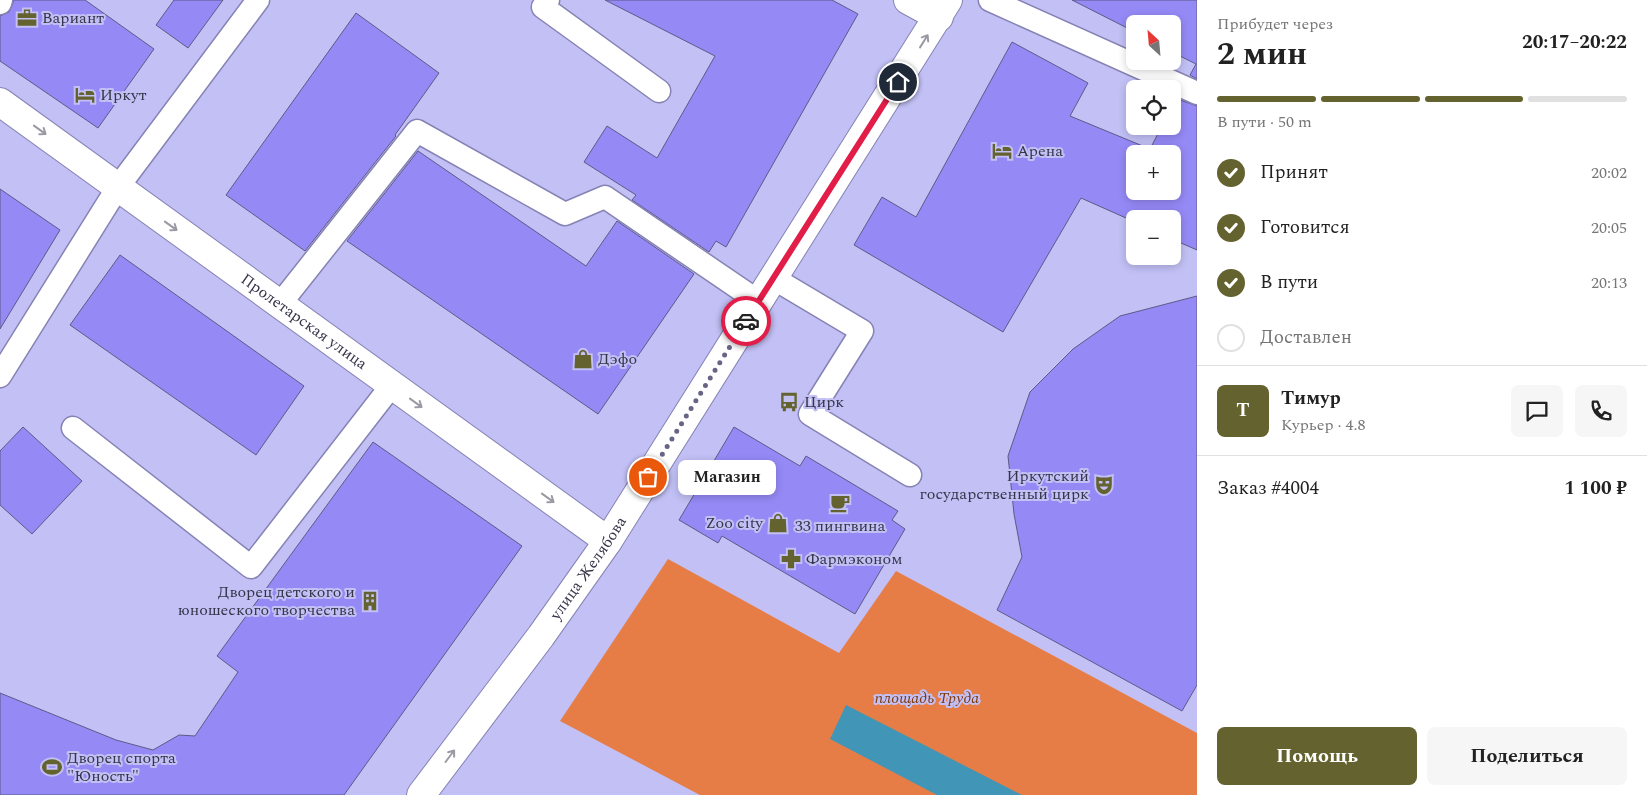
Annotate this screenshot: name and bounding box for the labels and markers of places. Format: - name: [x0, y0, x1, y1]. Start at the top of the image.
- place label: Вариант: [42, 6, 104, 30]
- office icon: Вариант: [16, 7, 38, 29]
- pin: [877, 61, 919, 103]
- place label: Иркут: [100, 83, 147, 107]
- hotel icon: Иркут: [74, 84, 96, 106]
- place label: Арена: [1017, 139, 1063, 163]
- hotel icon: Арена: [991, 140, 1013, 162]
- place label: Дэфо: [598, 347, 637, 371]
- shop icon: Дэфо: [572, 348, 594, 370]
- place label: Цирк: [804, 390, 844, 414]
- bus stop icon: Цирк: [778, 391, 800, 413]
- pin: [627, 456, 669, 498]
- callout: Магазин: [678, 460, 776, 494]
- place label: Иркутский государственный цирк: [919, 464, 1089, 506]
- theatre icon: Иркутский государственный цирк: [1093, 474, 1115, 496]
- cafe icon: 33 пингвина: [829, 492, 851, 514]
- place label: Zoo city: [706, 511, 764, 535]
- shop icon: Zoo city: [767, 512, 789, 534]
- place label: 33 пингвина: [795, 514, 885, 538]
- place label: Фармэконом: [806, 547, 903, 571]
- pharmacy icon: Фармэконом: [780, 548, 802, 570]
- place label: Дворец детского и юношеского творчества: [178, 580, 355, 622]
- building icon: Дворец детского и юношеского творчества: [359, 590, 381, 612]
- place label: Дворец спорта "Юность": [67, 746, 176, 788]
- sports icon: Дворец спорта "Юность": [41, 756, 63, 778]

